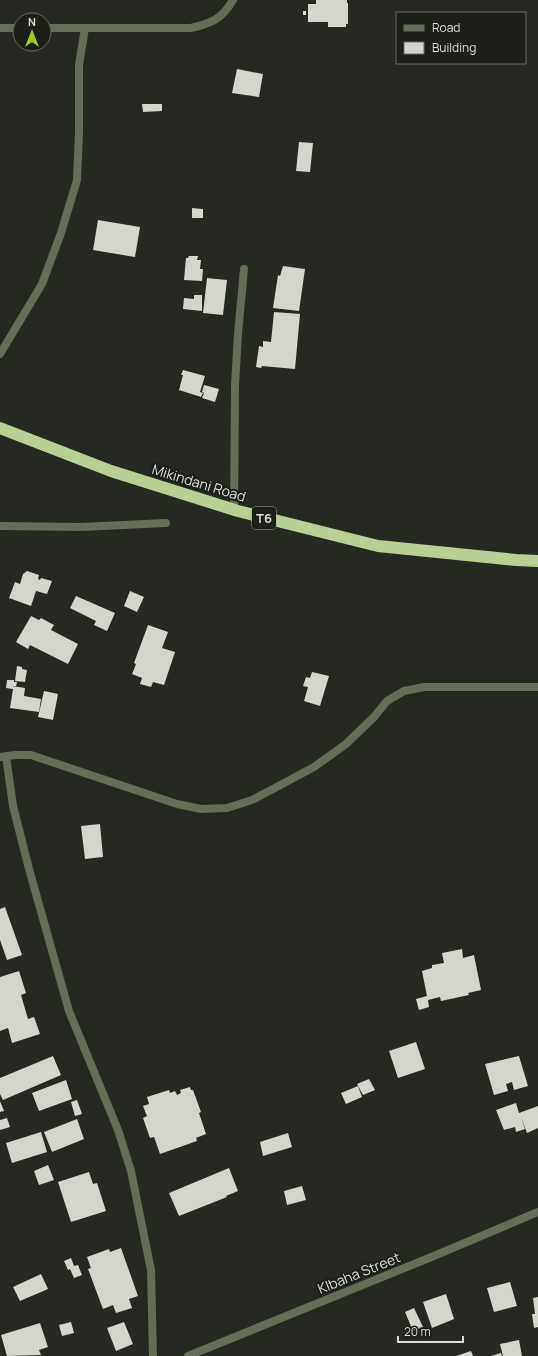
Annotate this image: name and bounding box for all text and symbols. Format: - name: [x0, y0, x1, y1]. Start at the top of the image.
- north arrow: [12, 12, 52, 52]
- legend: [396, 12, 526, 64]
- text: N: [28, 14, 36, 29]
- text: Road: [432, 19, 460, 36]
- text: Building: [432, 39, 476, 56]
- street label: Mikindani Road: [150, 459, 248, 506]
- road number: T6: [252, 507, 276, 529]
- street label: KIbaha Street: [315, 1247, 403, 1298]
- scale bar: [398, 1318, 463, 1344]
- text: 20 m: [404, 1323, 431, 1340]

